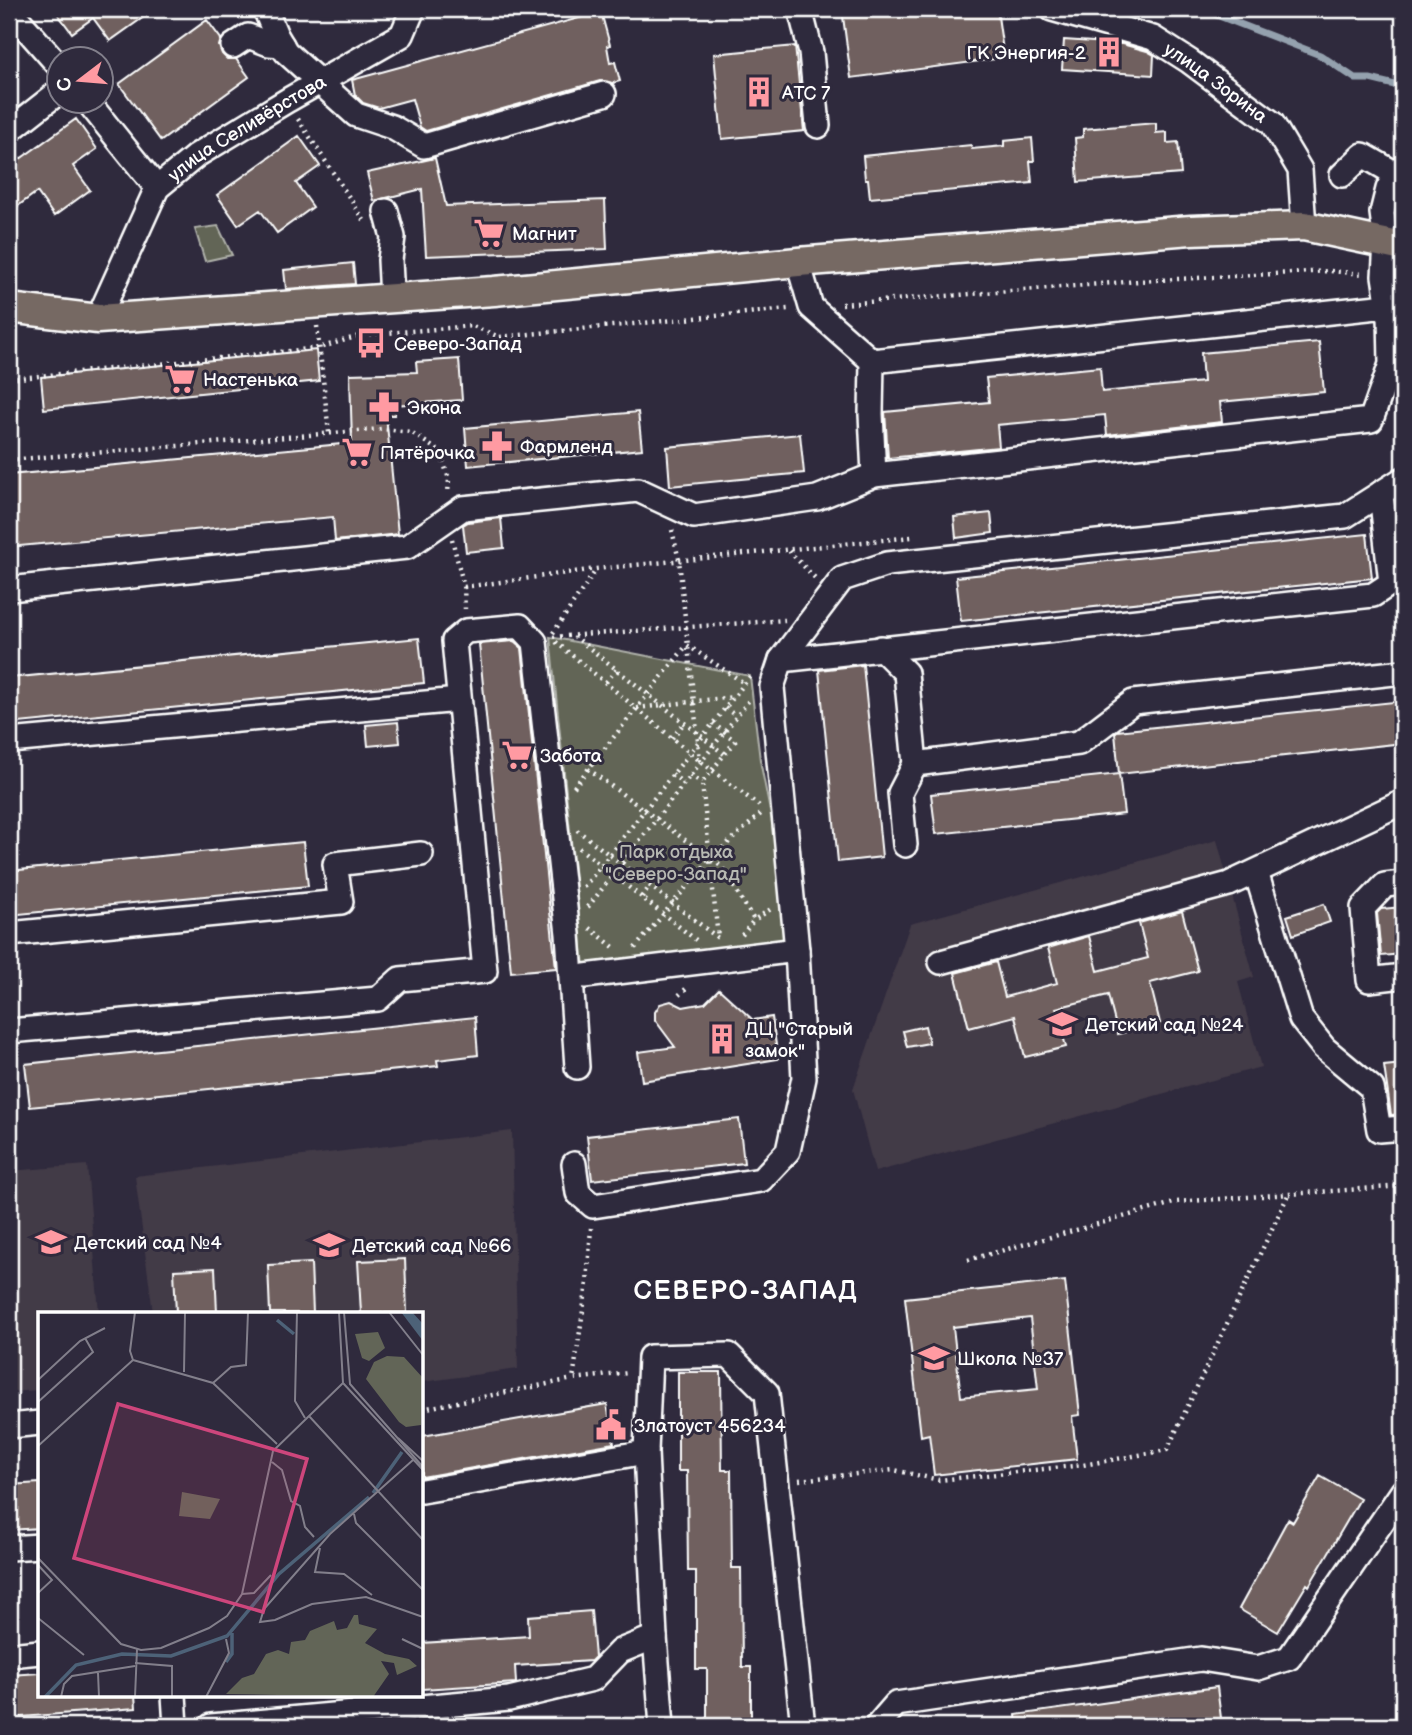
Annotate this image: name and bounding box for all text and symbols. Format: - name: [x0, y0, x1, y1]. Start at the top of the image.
- building icon: ГК Энергия-2: [1092, 35, 1126, 69]
- street label: улица Зорина: [1159, 38, 1271, 128]
- place label: ГК Энергия-2: [966, 42, 1087, 65]
- north arrow: [46, 46, 116, 116]
- street label: улица Селивёрстова: [164, 71, 330, 187]
- text: С: [52, 75, 78, 94]
- building icon: АТС 7: [742, 75, 776, 109]
- place label: АТС 7: [781, 82, 831, 105]
- supermarket icon: Магнит: [472, 216, 506, 250]
- place label: Магнит: [512, 223, 577, 246]
- bus stop icon: Северо-Запад: [354, 326, 388, 360]
- place label: Северо-Запад: [394, 333, 522, 356]
- supermarket icon: Настенька: [163, 362, 197, 396]
- place label: Настенька: [203, 369, 298, 392]
- pharmacy icon: Экона: [367, 390, 401, 424]
- place label: Экона: [407, 397, 462, 420]
- pharmacy icon: Фармленд: [480, 429, 514, 463]
- supermarket icon: Пятёрочка: [340, 435, 374, 469]
- place label: Фармленд: [520, 436, 613, 459]
- place label: Пятёрочка: [380, 442, 475, 465]
- supermarket icon: Забота: [500, 738, 534, 772]
- place label: Забота: [540, 745, 602, 768]
- park label: Парк отдыха "Северо-Запад": [605, 841, 747, 886]
- school or university icon: Детский сад №24: [1045, 1007, 1079, 1041]
- place label: Детский сад №24: [1085, 1014, 1244, 1037]
- place label: ДЦ "Старый замок": [745, 1018, 853, 1063]
- building icon: ДЦ "Старый замок": [705, 1022, 739, 1056]
- school or university icon: Детский сад №4: [34, 1225, 68, 1259]
- school or university icon: Детский сад №66: [312, 1228, 346, 1262]
- place label: Детский сад №4: [74, 1232, 222, 1255]
- place label: Детский сад №66: [352, 1235, 511, 1258]
- district label: СЕВЕРО-ЗАПАД: [633, 1276, 859, 1307]
- inset map: [38, 1312, 424, 1696]
- school or university icon: Школа №37: [917, 1341, 951, 1375]
- place label: Школа №37: [957, 1348, 1064, 1371]
- public building icon: Златоуст 456234: [594, 1408, 628, 1442]
- place label: Златоуст 456234: [634, 1415, 786, 1438]

